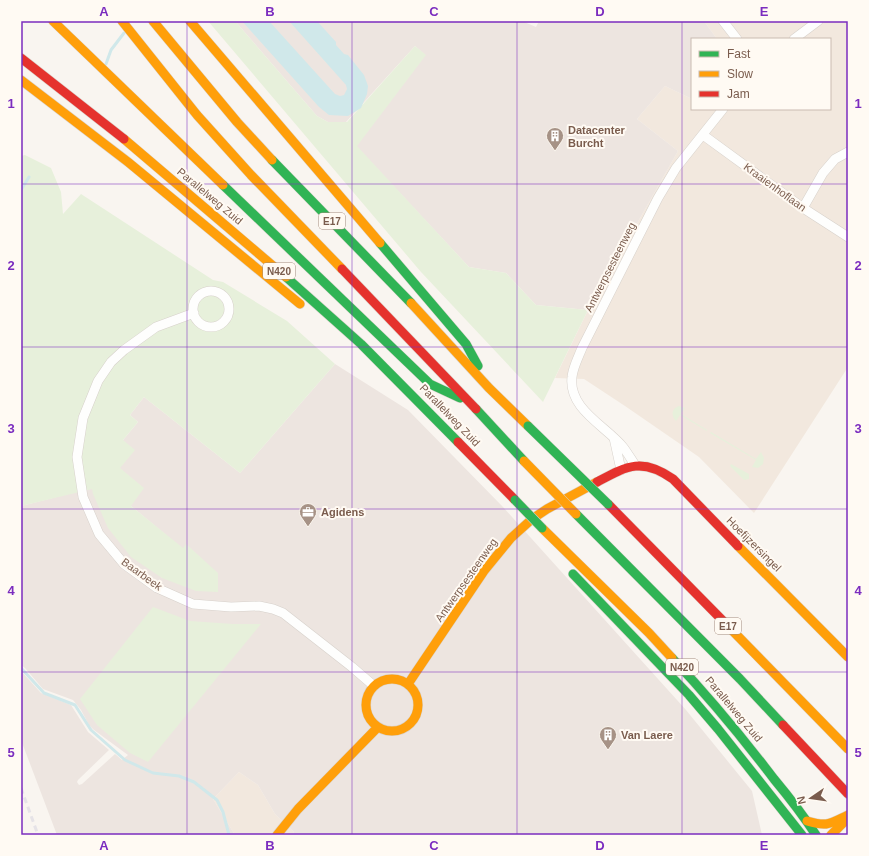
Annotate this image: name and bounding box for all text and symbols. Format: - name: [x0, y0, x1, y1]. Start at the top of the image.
- text: A: [99, 4, 109, 19]
- text: B: [265, 4, 275, 19]
- text: C: [429, 4, 439, 19]
- text: D: [595, 4, 605, 19]
- text: E: [760, 4, 769, 19]
- legend: [691, 38, 831, 110]
- text: Fast: [727, 47, 751, 61]
- text: Slow: [727, 67, 753, 81]
- text: Jam: [727, 87, 750, 101]
- text: 1: [7, 96, 15, 111]
- text: 1: [854, 96, 862, 111]
- place label: Datacenter Burcht: [568, 124, 626, 149]
- building icon: Datacenter Burcht: [545, 126, 565, 151]
- street label: Kraaienhoflaan: [742, 160, 808, 214]
- street label: Parallelweg Zuid: [175, 165, 245, 227]
- road number: E17: [319, 213, 345, 229]
- street label: Antwerpsesteenweg: [582, 220, 638, 314]
- text: 2: [7, 258, 15, 273]
- text: 2: [854, 258, 862, 273]
- road number: N420: [263, 263, 295, 279]
- street label: Parallelweg Zuid: [417, 382, 483, 448]
- text: 3: [7, 421, 15, 436]
- text: 3: [854, 421, 862, 436]
- office icon: Agidens: [298, 502, 318, 527]
- place label: Agidens: [321, 506, 364, 518]
- street label: Hoefijzersingel: [724, 514, 784, 574]
- street label: Antwerpsesteenweg: [433, 536, 499, 624]
- street label: Baarbeek: [119, 555, 165, 593]
- text: 4: [7, 583, 15, 598]
- text: 4: [854, 583, 862, 598]
- road number: E17: [715, 618, 741, 634]
- road number: N420: [666, 659, 698, 675]
- street label: Parallelweg Zuid: [703, 674, 765, 744]
- building icon: Van Laere: [598, 725, 618, 750]
- place label: Van Laere: [621, 729, 673, 741]
- text: 5: [7, 745, 15, 760]
- text: 5: [854, 745, 862, 760]
- north arrow: [791, 778, 831, 818]
- text: N: [795, 795, 808, 805]
- text: A: [99, 838, 109, 853]
- text: B: [265, 838, 275, 853]
- text: C: [429, 838, 439, 853]
- text: D: [595, 838, 605, 853]
- text: E: [760, 838, 769, 853]

